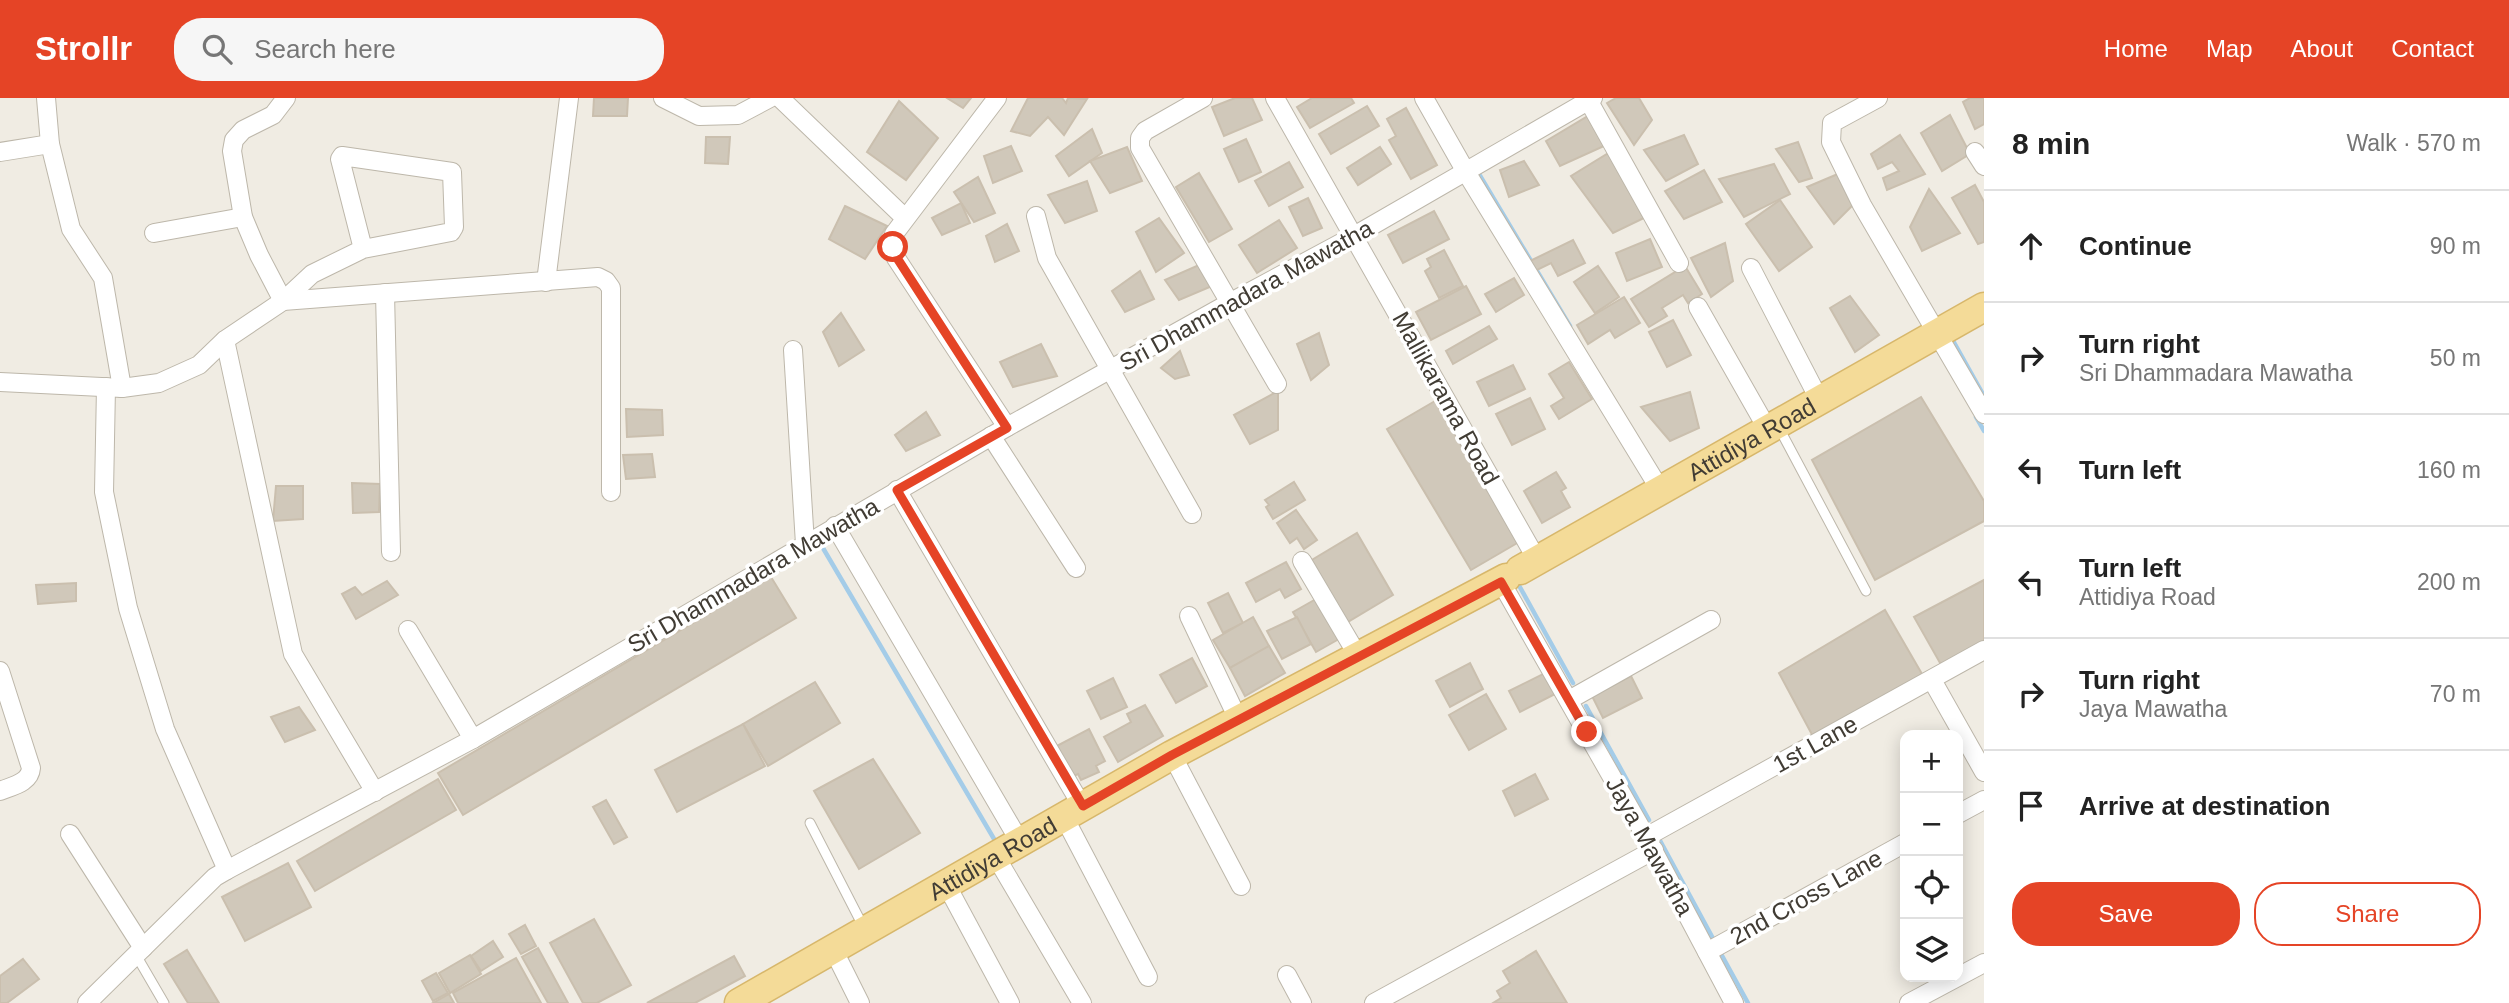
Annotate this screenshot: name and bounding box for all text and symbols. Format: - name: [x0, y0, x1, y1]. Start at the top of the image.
- search box: [174, 18, 664, 81]
- text: Strollr: [35, 30, 132, 67]
- icon: search: [198, 30, 236, 68]
- text: Search here: [254, 34, 396, 64]
- text: Home: [2104, 35, 2168, 62]
- text: Map: [2206, 35, 2253, 62]
- text: About: [2291, 35, 2353, 62]
- text: Contact: [2391, 35, 2474, 62]
- text: 8 min: [2012, 127, 2090, 160]
- text: Walk · 570 m: [2346, 130, 2481, 156]
- street label: Sri Dhammadara Mawatha: [1115, 214, 1378, 376]
- icon: ahead: [2012, 227, 2050, 265]
- route start: [877, 231, 908, 262]
- text: Continue: [2079, 231, 2192, 261]
- text: 90 m: [2430, 233, 2481, 259]
- street label: Mallikarama Road: [1387, 307, 1505, 489]
- text: Turn right: [2079, 329, 2200, 359]
- icon: right: [2012, 339, 2050, 377]
- text: 50 m: [2430, 345, 2481, 371]
- text: Sri Dhammadara Mawatha: [2079, 360, 2353, 386]
- street label: Attidiya Road: [1683, 392, 1820, 486]
- icon: left: [2012, 451, 2050, 489]
- text: Turn left: [2079, 455, 2181, 485]
- text: 160 m: [2417, 457, 2481, 483]
- street label: Sri Dhammadara Mawatha: [623, 492, 884, 658]
- text: Turn left: [2079, 553, 2181, 583]
- icon: left: [2012, 563, 2050, 601]
- text: 200 m: [2417, 569, 2481, 595]
- text: Attidiya Road: [2079, 584, 2216, 610]
- text: Turn right: [2079, 665, 2200, 695]
- icon: right: [2012, 675, 2050, 713]
- text: 70 m: [2430, 681, 2481, 707]
- text: Jaya Mawatha: [2079, 696, 2227, 722]
- street label: 1st Lane: [1768, 710, 1862, 778]
- route end: [1571, 716, 1602, 747]
- map controls: [1900, 730, 1963, 982]
- button: +: [1900, 730, 1963, 793]
- street label: Jaya Mawatha: [1601, 772, 1700, 921]
- icon: arrive: [2012, 787, 2050, 825]
- text: Arrive at destination: [2079, 791, 2330, 821]
- button: −: [1900, 793, 1963, 856]
- street label: Attidiya Road: [924, 811, 1061, 905]
- street label: 2nd Cross Lane: [1725, 844, 1887, 950]
- button: locate: [1900, 856, 1963, 919]
- button: Save: [2012, 882, 2240, 946]
- button: Share: [2254, 882, 2481, 946]
- button: layers: [1900, 919, 1963, 982]

